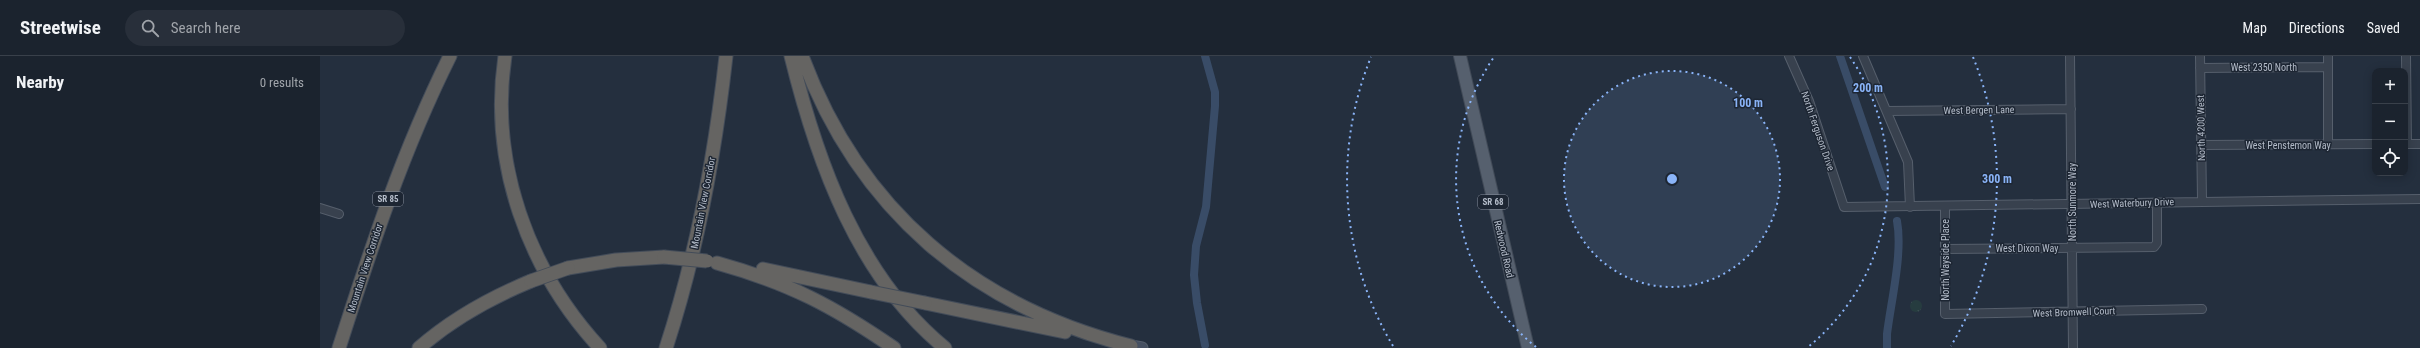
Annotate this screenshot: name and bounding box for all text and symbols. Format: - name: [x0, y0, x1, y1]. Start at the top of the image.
- search box: [125, 10, 405, 46]
- text: Streetwise: [20, 16, 101, 39]
- icon: search: [139, 17, 161, 39]
- text: Search here: [171, 19, 241, 37]
- text: Map: [2243, 20, 2267, 36]
- text: Directions: [2289, 20, 2345, 36]
- text: Saved: [2367, 20, 2400, 36]
- street label: West 2350 North: [2231, 62, 2297, 73]
- map controls: [2372, 68, 2408, 176]
- button: +: [2372, 68, 2408, 104]
- text: Nearby: [16, 72, 64, 92]
- text: 0 results: [260, 75, 304, 90]
- text: 200 m: [1853, 81, 1883, 95]
- street label: North Ferguson Drive: [1799, 90, 1837, 173]
- street label: North 4200 West: [2195, 95, 2207, 161]
- text: 100 m: [1733, 96, 1763, 110]
- street label: West Bergen Lane: [1943, 104, 2015, 116]
- button: −: [2372, 104, 2408, 140]
- street label: West Penstemon Way: [2245, 140, 2331, 151]
- button: locate: [2372, 140, 2408, 176]
- street label: Mountain View Corridor: [689, 156, 717, 250]
- street label: North Sunmore Way: [2067, 163, 2078, 241]
- centre of rings: [1665, 172, 1679, 186]
- text: 300 m: [1982, 172, 2012, 186]
- road number: SR 85: [373, 192, 403, 206]
- road number: SR 68: [1478, 195, 1508, 209]
- street label: West Waterbury Drive: [2090, 196, 2175, 210]
- street label: Redwood Road: [1492, 219, 1516, 279]
- street label: North Wayside Place: [1940, 219, 1951, 301]
- street label: Mountain View Corridor: [345, 222, 385, 314]
- street label: West Dixon Way: [1996, 243, 2058, 254]
- street label: West Bromwell Court: [2032, 305, 2116, 319]

